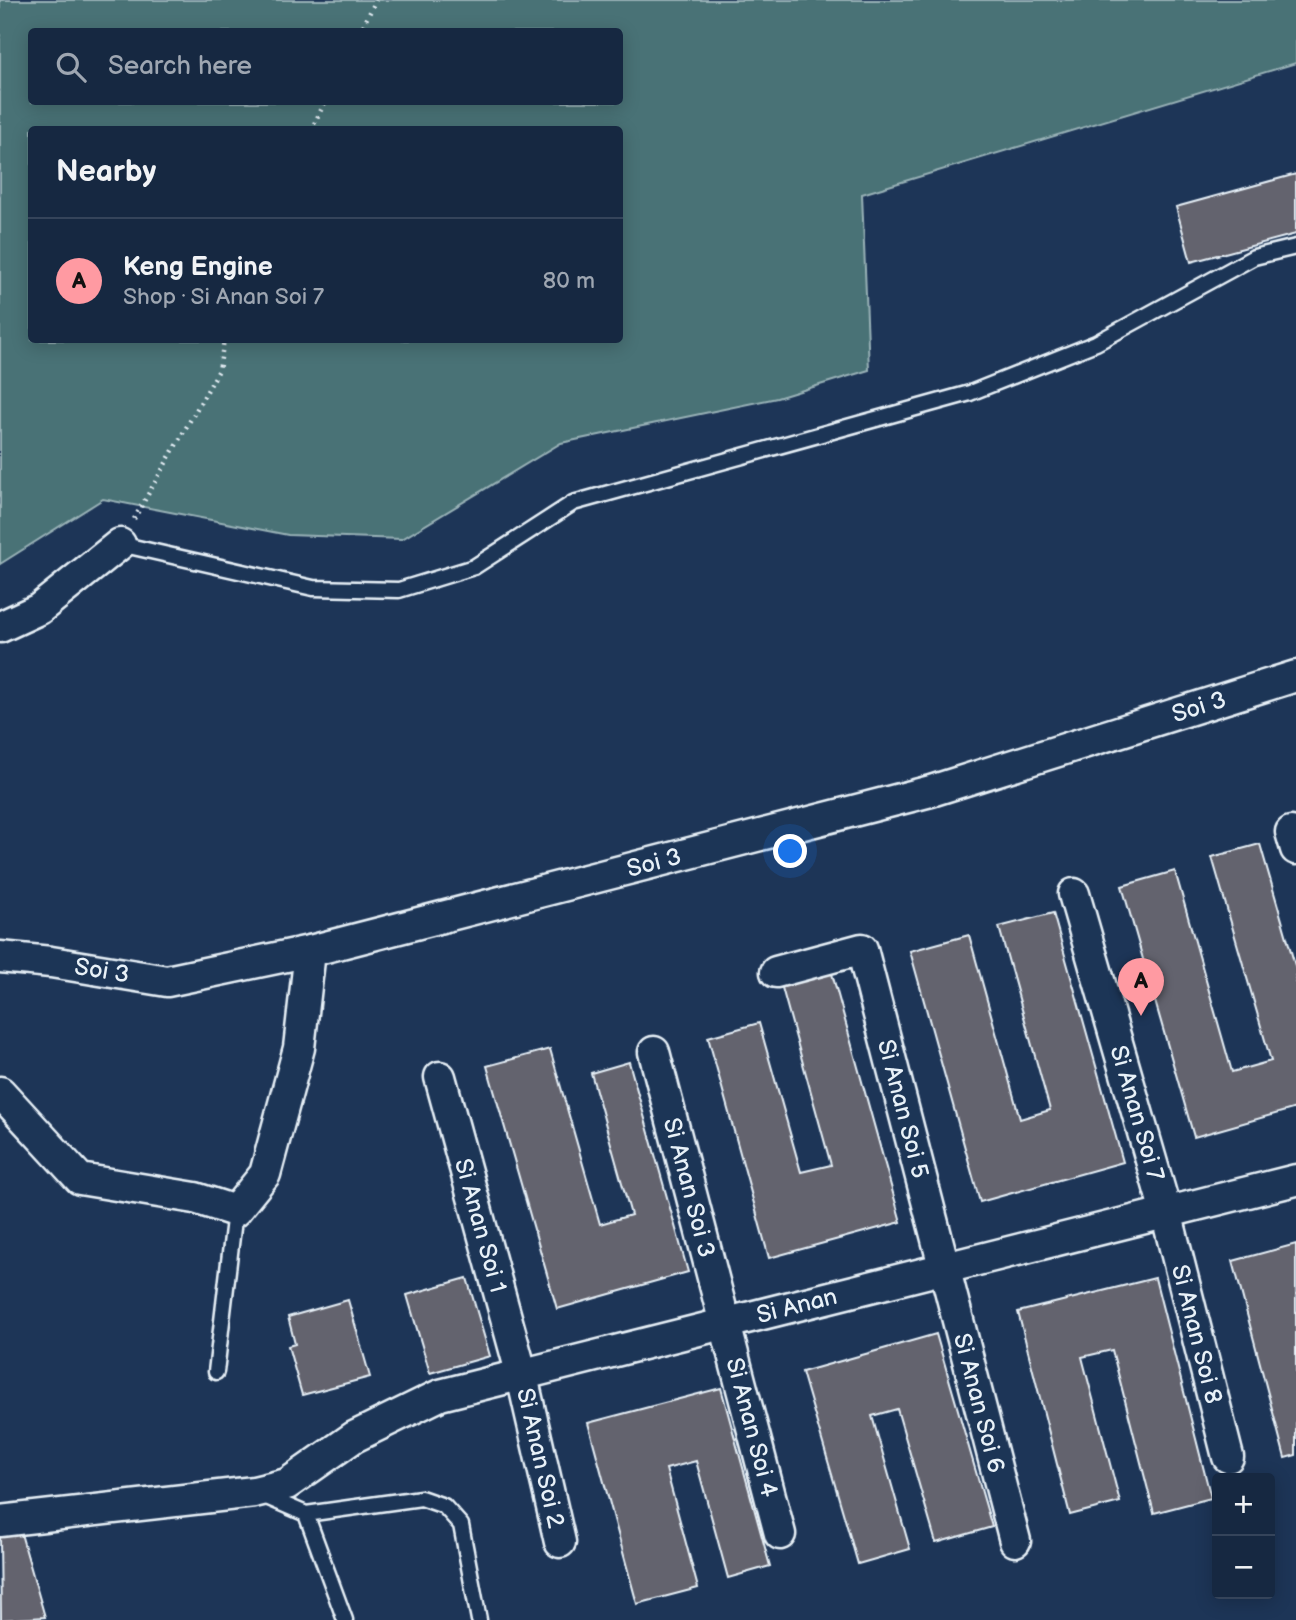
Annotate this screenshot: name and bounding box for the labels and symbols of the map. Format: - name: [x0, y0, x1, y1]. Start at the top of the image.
- street label: Soi 3: [1168, 685, 1230, 729]
- your location: [773, 834, 807, 868]
- street label: Soi 3: [624, 842, 684, 884]
- street label: Soi 3: [72, 952, 131, 990]
- pin: A: [1118, 958, 1164, 1016]
- street label: Si Anan Soi 5: [871, 1036, 935, 1181]
- street label: Si Anan Soi 7: [1104, 1042, 1170, 1184]
- street label: Si Anan Soi 3: [657, 1115, 721, 1260]
- street label: Si Anan Soi 1: [448, 1155, 512, 1296]
- street label: Si Anan Soi 8: [1165, 1262, 1228, 1407]
- street label: Si Anan: [754, 1282, 840, 1330]
- street label: Si Anan Soi 6: [947, 1330, 1011, 1476]
- street label: Si Anan Soi 4: [720, 1355, 784, 1501]
- street label: Si Anan Soi 2: [510, 1385, 570, 1531]

